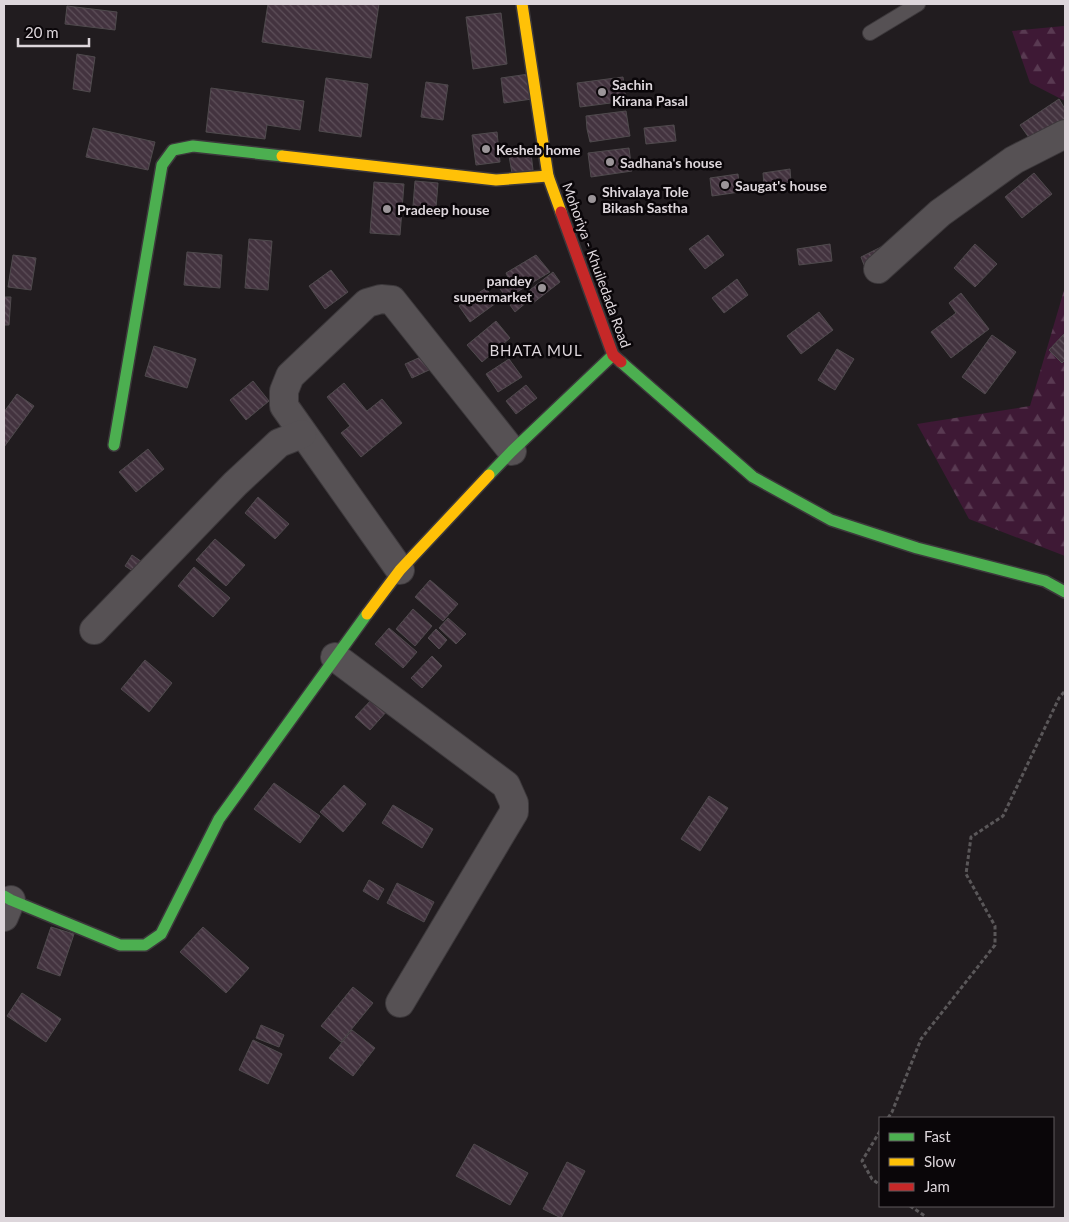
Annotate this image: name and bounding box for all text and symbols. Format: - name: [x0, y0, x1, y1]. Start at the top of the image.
- scale bar: [18, 15, 89, 47]
- text: 20 m: [25, 23, 59, 41]
- place label: Sachin Kirana Pasal: [612, 76, 688, 109]
- marker: Sachin Kirana Pasal: [596, 86, 608, 98]
- place label: Kesheb home: [496, 141, 581, 158]
- marker: Kesheb home: [480, 143, 492, 155]
- place label: Sadhana's house: [620, 154, 723, 171]
- marker: Sadhana's house: [604, 156, 616, 168]
- place label: Saugat's house: [735, 177, 828, 194]
- marker: Saugat's house: [719, 179, 731, 191]
- street label: Mohoriya - Khuiledada Road: [559, 180, 635, 350]
- place label: Shivalaya Tole Bikash Sastha: [602, 183, 689, 216]
- marker: Shivalaya Tole Bikash Sastha: [586, 193, 598, 205]
- place label: Pradeep house: [397, 201, 490, 218]
- marker: Pradeep house: [381, 203, 393, 215]
- place label: pandey supermarket: [454, 272, 533, 305]
- marker: pandey supermarket: [536, 282, 548, 294]
- district label: BHATA MUL: [489, 341, 583, 359]
- legend: [879, 1117, 1054, 1207]
- text: Fast: [924, 1127, 951, 1145]
- text: Slow: [924, 1152, 956, 1170]
- text: Jam: [924, 1177, 950, 1195]

